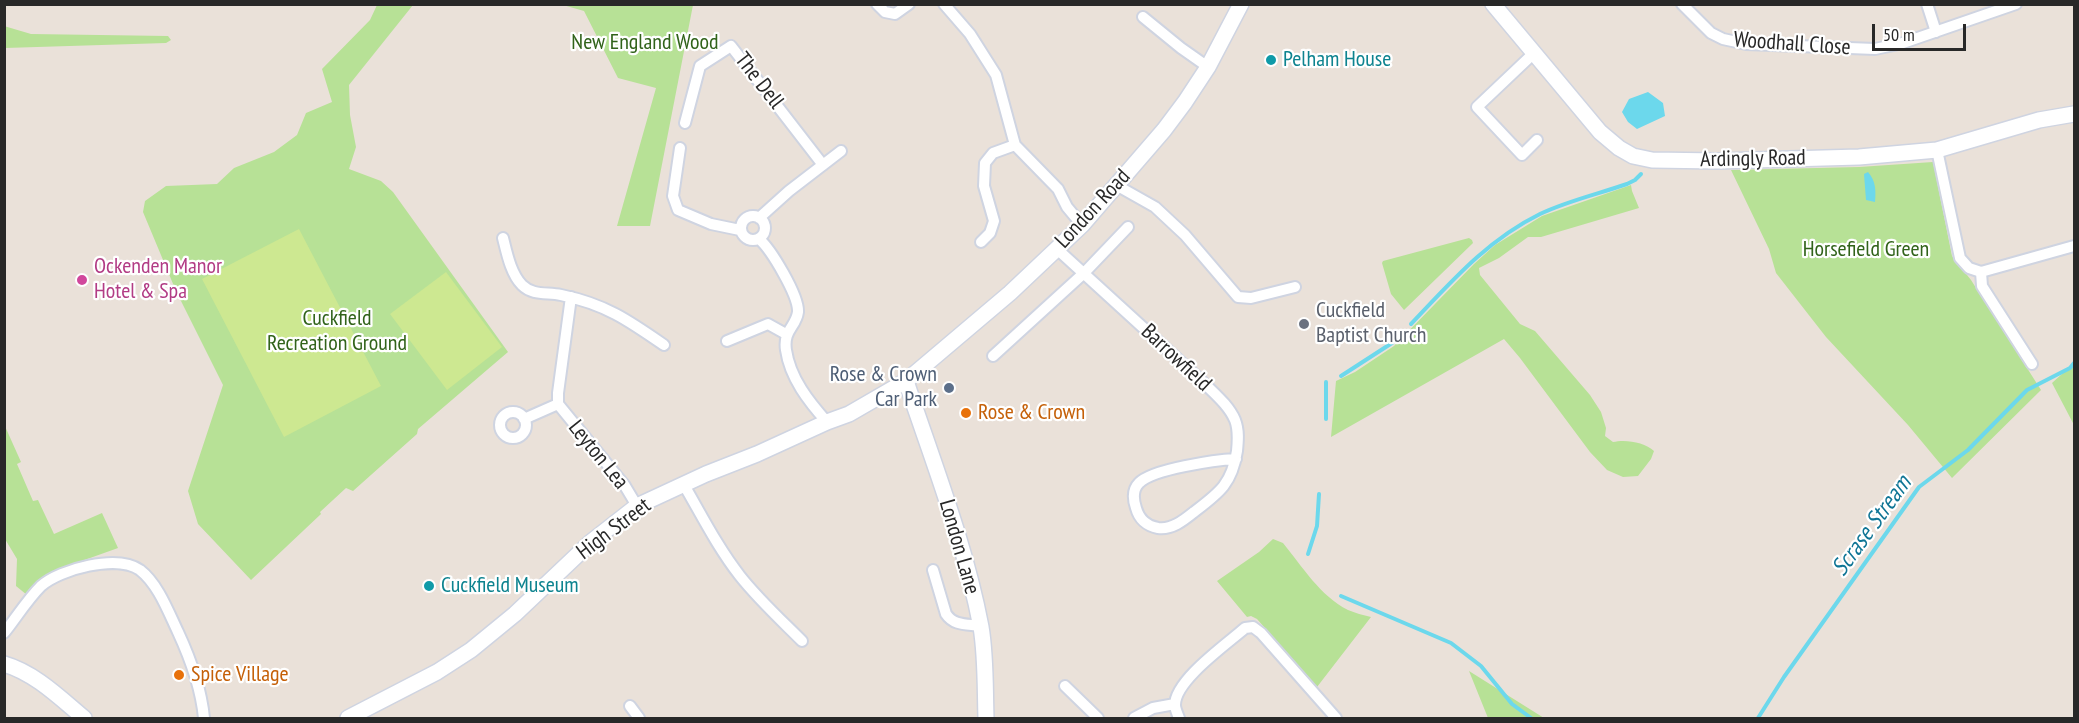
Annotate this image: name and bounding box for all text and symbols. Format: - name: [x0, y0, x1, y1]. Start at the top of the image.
- scale bar: [1875, 12, 1970, 50]
- text: 50 m: [1883, 23, 1915, 46]
- street label: Woodhall Close: [1733, 27, 1851, 61]
- park label: New England Wood: [571, 30, 719, 56]
- place label: Pelham House: [1283, 47, 1391, 73]
- street label: The Dell: [729, 48, 789, 114]
- marker: Pelham House: [1264, 53, 1278, 67]
- street label: Ardingly Road: [1700, 145, 1806, 173]
- street label: London Road: [1050, 164, 1136, 254]
- park label: Horsefield Green: [1803, 237, 1929, 263]
- place label: Ockenden Manor Hotel & Spa: [94, 254, 222, 306]
- marker: Ockenden Manor Hotel & Spa: [75, 273, 89, 287]
- place label: Cuckfield Baptist Church: [1316, 298, 1427, 350]
- park label: Cuckfield Recreation Ground: [267, 306, 407, 358]
- marker: Cuckfield Baptist Church: [1297, 317, 1311, 331]
- street label: Barrowfield: [1135, 319, 1217, 397]
- place label: Rose & Crown Car Park: [830, 362, 937, 414]
- marker: Rose & Crown Car Park: [942, 381, 956, 395]
- place label: Rose & Crown: [978, 400, 1085, 426]
- marker: Rose & Crown: [959, 406, 973, 420]
- street label: Leyton Lea: [562, 415, 634, 495]
- water label: Scrase Stream: [1826, 470, 1918, 582]
- street label: High Street: [572, 493, 656, 565]
- street label: London Lane: [933, 497, 985, 597]
- place label: Cuckfield Museum: [441, 573, 579, 599]
- marker: Cuckfield Museum: [422, 579, 436, 593]
- place label: Spice Village: [191, 662, 289, 688]
- marker: Spice Village: [172, 668, 186, 682]

